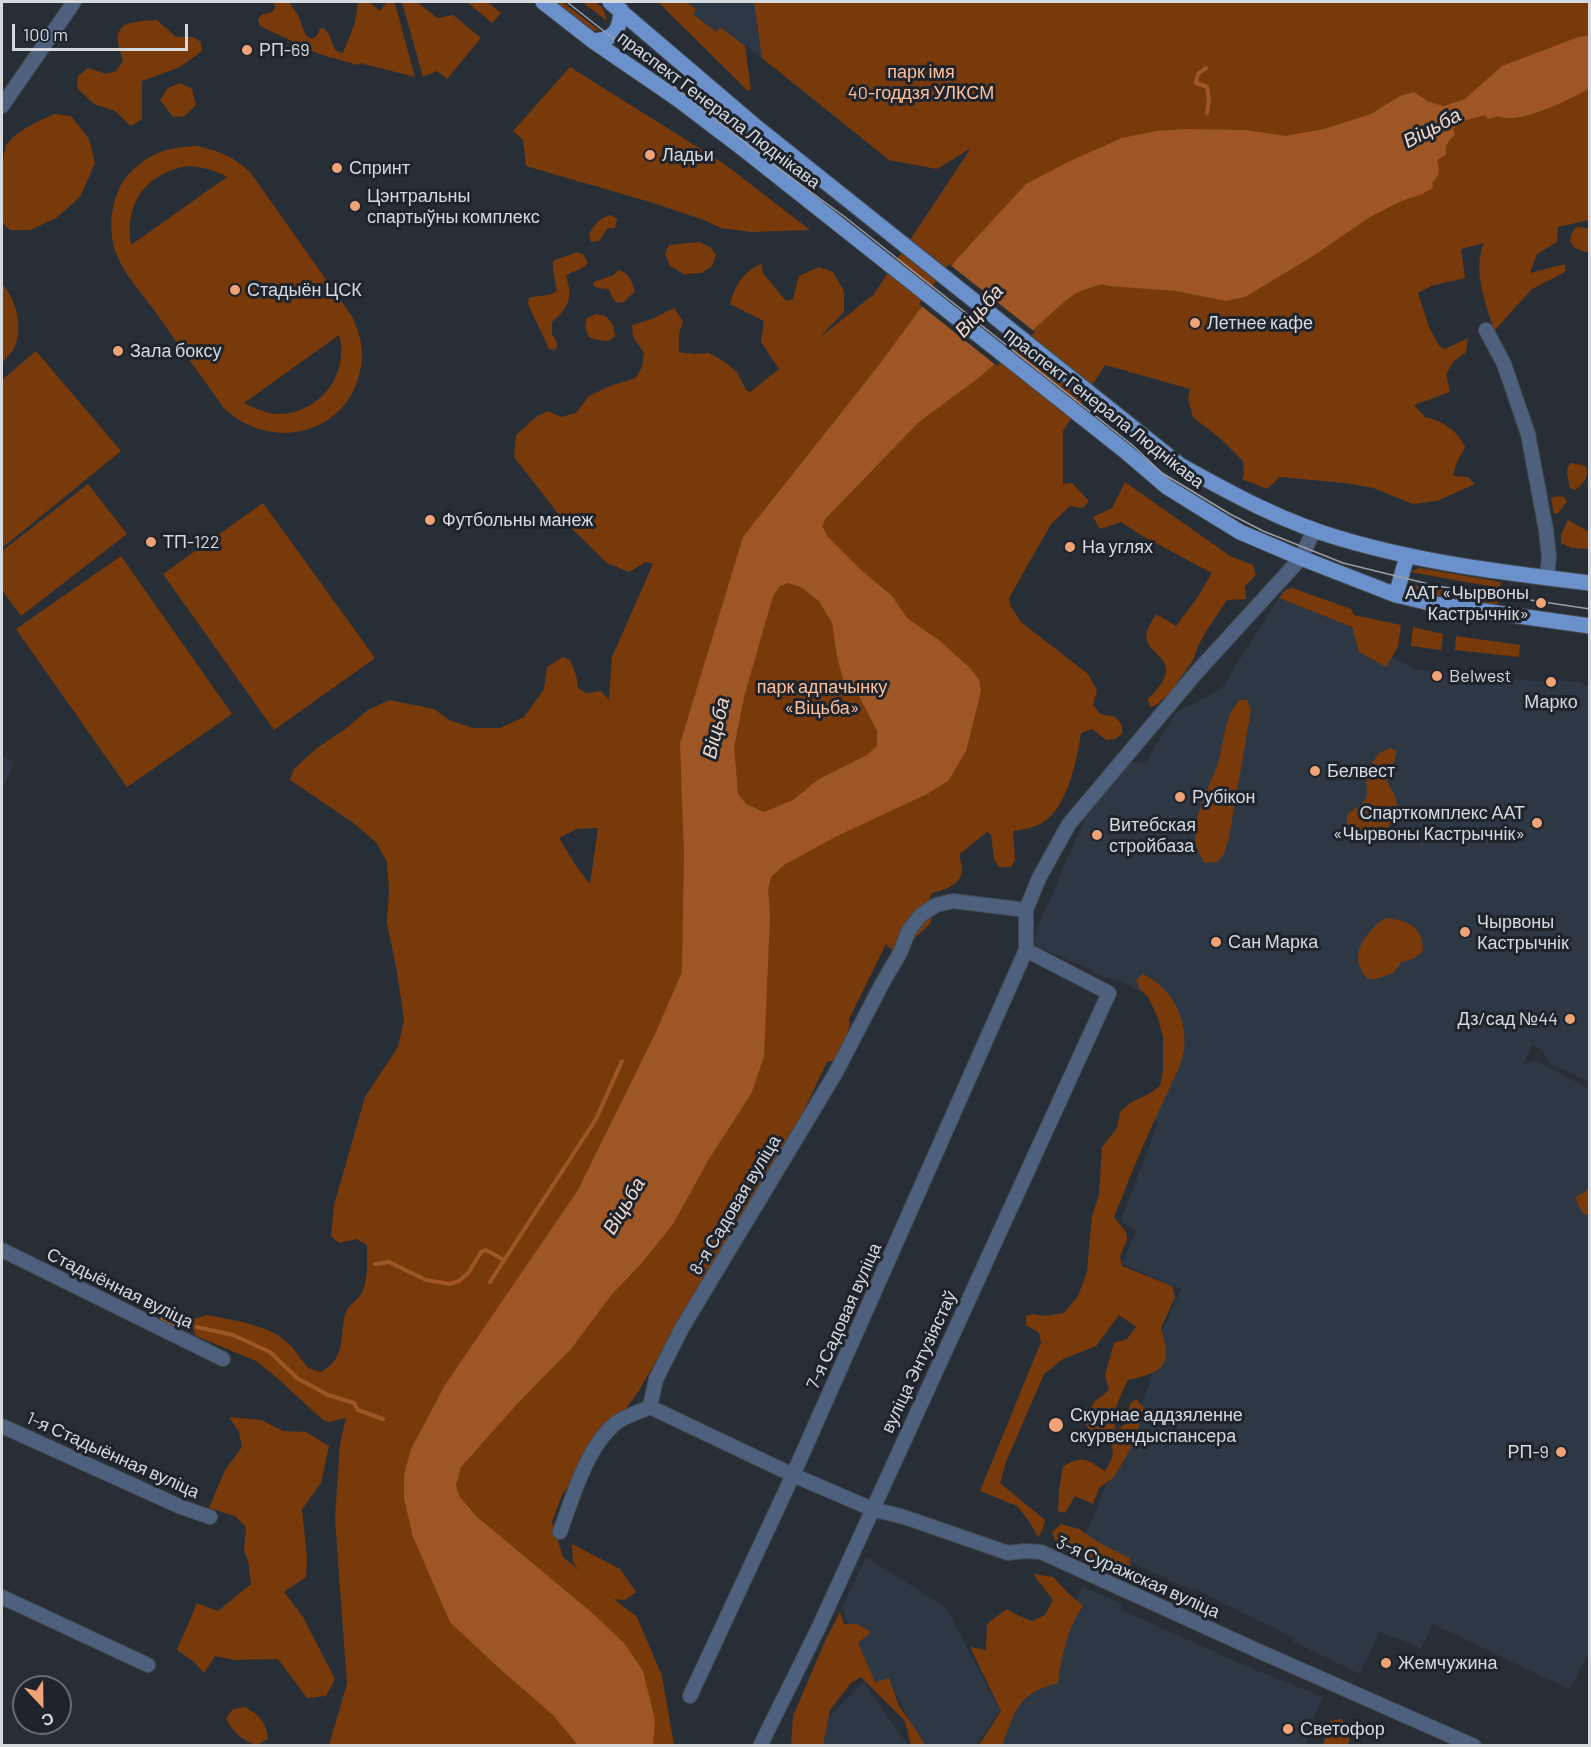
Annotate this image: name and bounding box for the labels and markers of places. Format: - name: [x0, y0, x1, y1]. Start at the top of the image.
- place label: РП-69: [259, 39, 310, 61]
- marker: РП-69: [240, 43, 254, 57]
- place label: Ладьи: [662, 144, 714, 166]
- marker: Ладьи: [643, 148, 657, 162]
- place label: Спринт: [349, 157, 410, 179]
- marker: Спринт: [330, 161, 344, 175]
- place label: Цэнтральны спартыўны комплекс: [367, 185, 540, 228]
- marker: Цэнтральны спартыўны комплекс: [348, 199, 362, 213]
- place label: Стадыён ЦСК: [247, 279, 362, 301]
- marker: Стадыён ЦСК: [228, 283, 242, 297]
- place label: Летнее кафе: [1207, 312, 1313, 334]
- marker: Летнее кафе: [1188, 316, 1202, 330]
- place label: Зала боксу: [130, 340, 221, 362]
- marker: Зала боксу: [111, 344, 125, 358]
- place label: Футбольны манеж: [442, 509, 593, 531]
- marker: Футбольны манеж: [423, 513, 437, 527]
- place label: ТП-122: [163, 531, 220, 553]
- marker: ТП-122: [144, 535, 158, 549]
- place label: На углях: [1082, 536, 1153, 558]
- marker: На углях: [1063, 540, 1077, 554]
- place label: ААТ «Чырвоны Кастрычнік»: [1405, 582, 1529, 624]
- marker: ААТ «Чырвоны Кастрычнік»: [1534, 596, 1548, 610]
- place label: Belwest: [1449, 665, 1511, 687]
- marker: Belwest: [1430, 669, 1444, 683]
- marker: Марко: [1544, 675, 1558, 689]
- place label: Марко: [1524, 691, 1578, 713]
- place label: Белвест: [1327, 760, 1395, 782]
- marker: Белвест: [1308, 764, 1322, 778]
- place label: Рубікон: [1192, 786, 1256, 808]
- marker: Рубікон: [1173, 790, 1187, 804]
- place label: Спарткомплекс ААТ «Чырвоны Кастрычнік»: [1333, 802, 1525, 844]
- place label: Витебская стройбаза: [1109, 814, 1196, 856]
- marker: Спарткомплекс ААТ «Чырвоны Кастрычнік»: [1530, 816, 1544, 830]
- marker: Витебская стройбаза: [1090, 828, 1104, 842]
- place label: Чырвоны Кастрычнік: [1477, 911, 1569, 954]
- marker: Чырвоны Кастрычнік: [1458, 925, 1472, 939]
- place label: Сан Марка: [1228, 931, 1318, 953]
- marker: Сан Марка: [1209, 935, 1223, 949]
- place label: Дз/сад №44: [1457, 1008, 1558, 1030]
- marker: Дз/сад №44: [1563, 1012, 1577, 1026]
- place label: Скурнае аддзяленне скурвендыспансера: [1070, 1404, 1243, 1446]
- marker: Скурнае аддзяленне скурвендыспансера: [1047, 1416, 1065, 1434]
- place label: РП-9: [1508, 1441, 1549, 1463]
- marker: РП-9: [1554, 1445, 1568, 1459]
- place label: Жемчужина: [1398, 1652, 1497, 1674]
- marker: Жемчужина: [1379, 1656, 1393, 1670]
- place label: Светофор: [1300, 1718, 1385, 1740]
- marker: Светофор: [1281, 1722, 1295, 1736]

